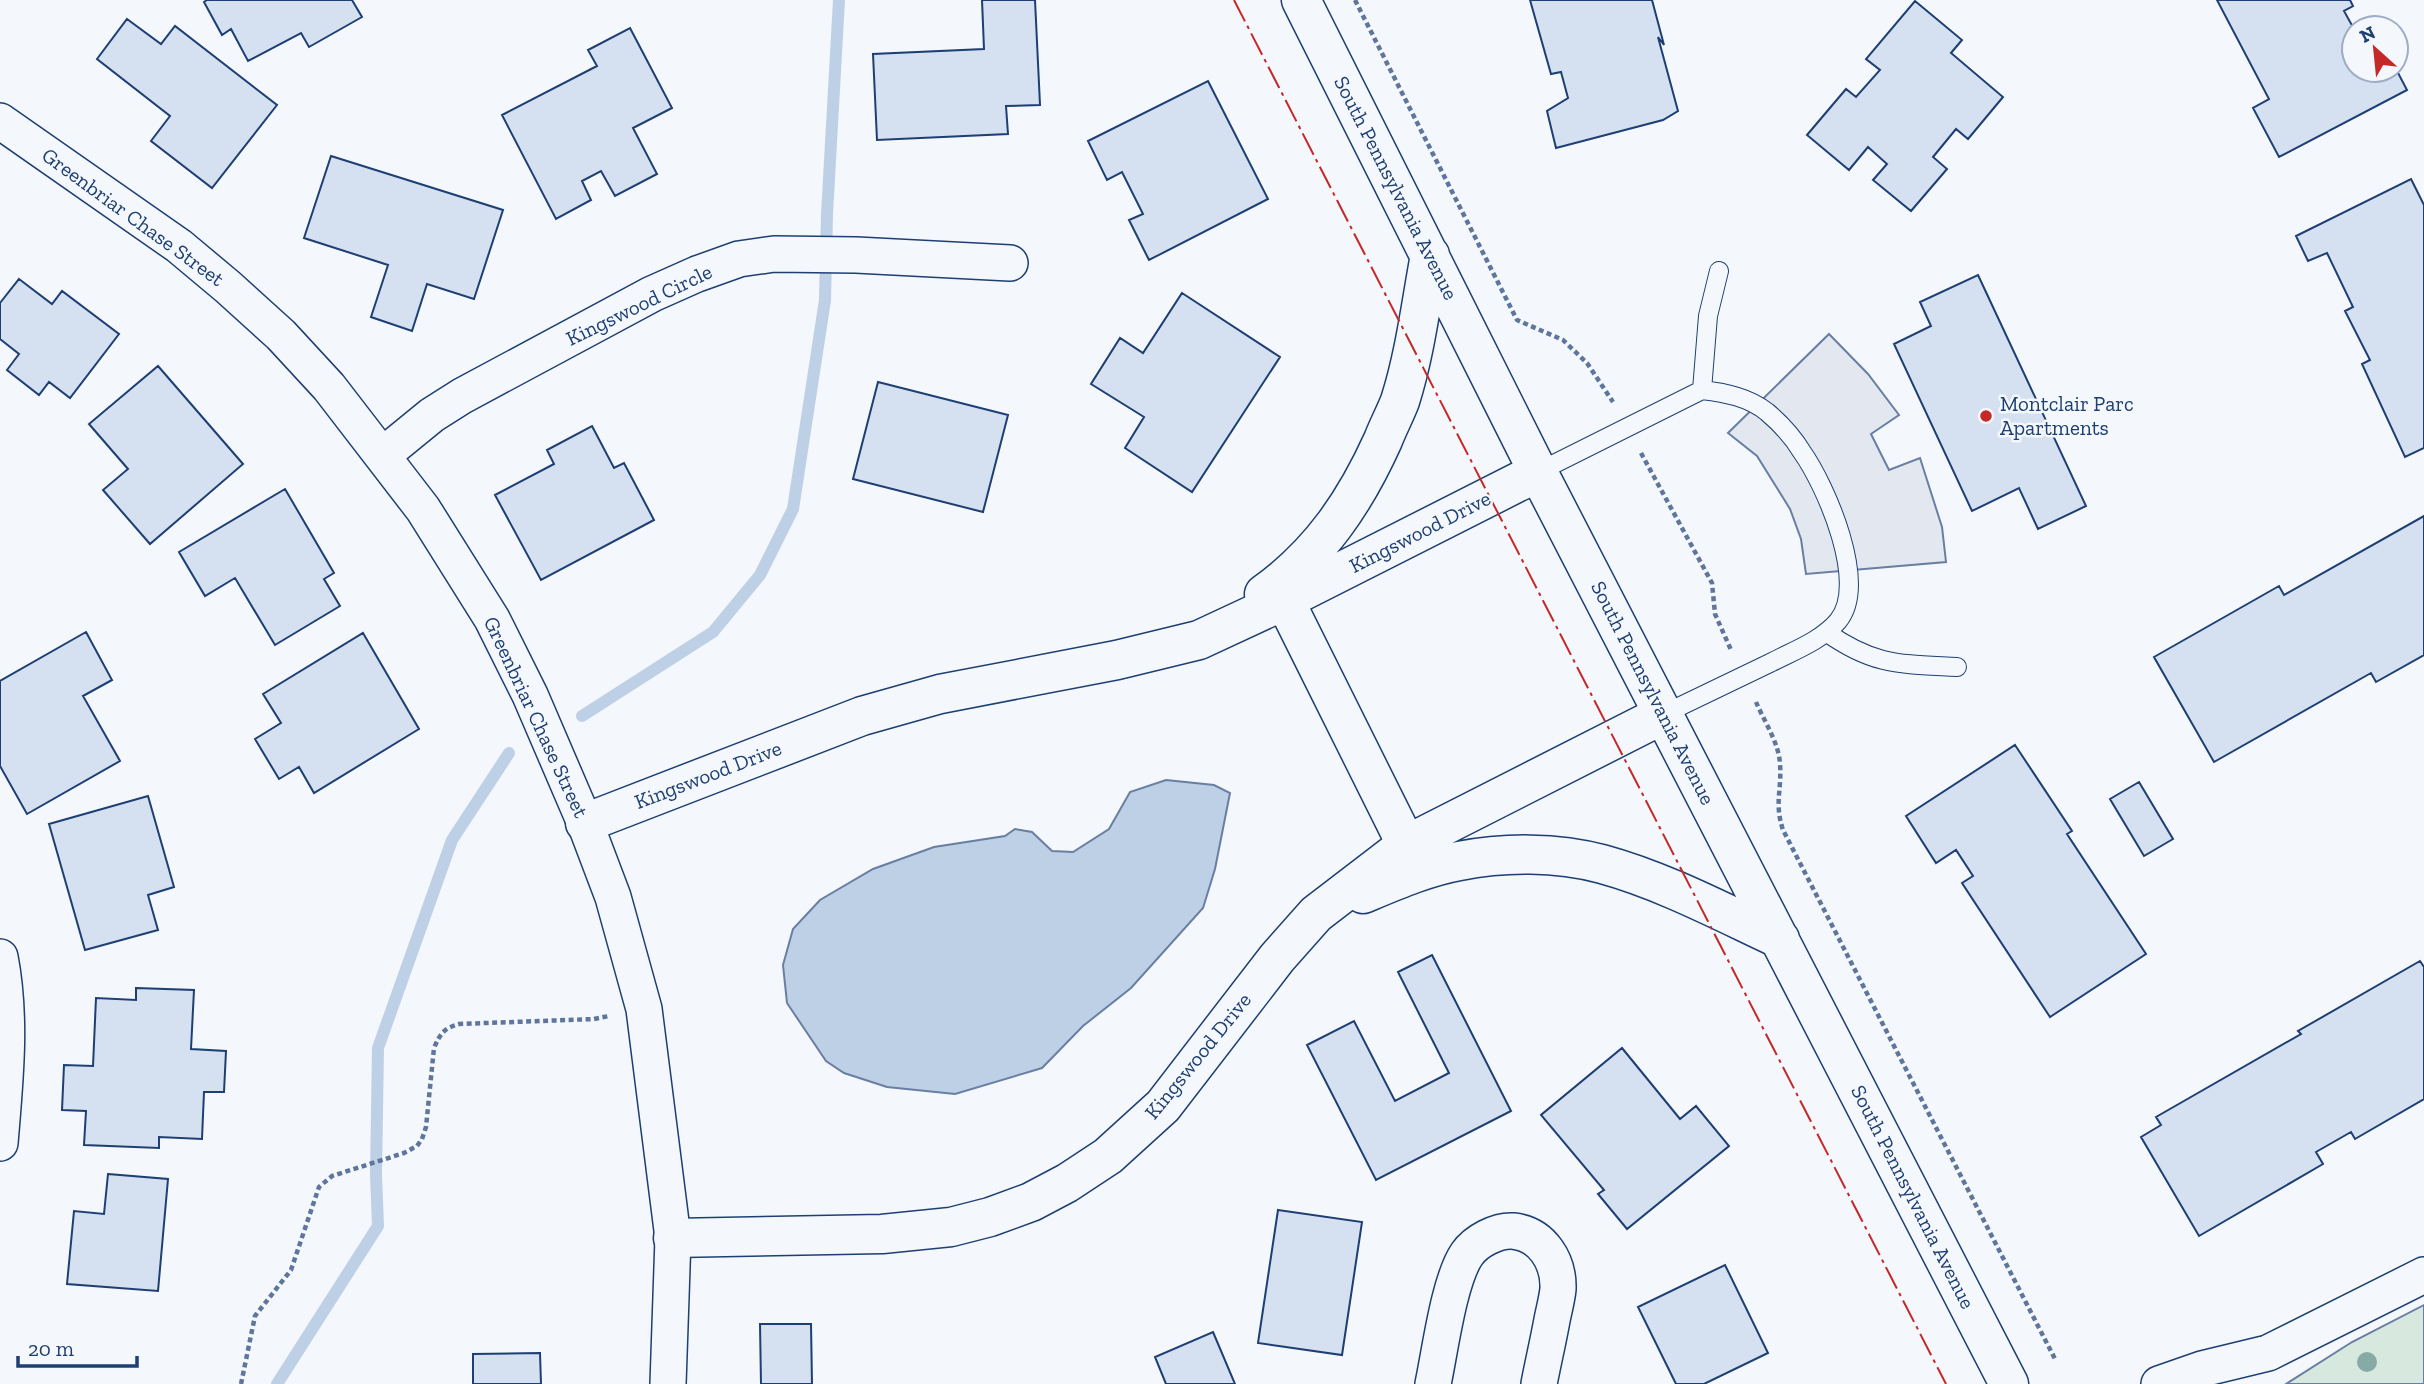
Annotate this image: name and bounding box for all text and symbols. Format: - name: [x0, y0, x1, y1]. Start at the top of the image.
- north arrow: [2340, 14, 2410, 84]
- text: N: [2356, 21, 2379, 48]
- street label: South Pennsylvania Avenue: [1329, 72, 1464, 304]
- street label: Greenbriar Chase Street: [37, 142, 229, 291]
- street label: Kingswood Circle: [562, 258, 716, 351]
- place label: Montclair Parc Apartments: [2000, 391, 2134, 440]
- marker: Montclair Parc Apartments: [1978, 408, 1994, 424]
- street label: Kingswood Drive: [1345, 485, 1495, 578]
- street label: South Pennsylvania Avenue: [1586, 577, 1721, 809]
- street label: Greenbriar Chase Street: [479, 612, 594, 822]
- street label: Kingswood Drive: [631, 735, 785, 814]
- street label: Kingswood Drive: [1139, 987, 1256, 1124]
- street label: South Pennsylvania Avenue: [1846, 1081, 1981, 1313]
- scale bar: [18, 1324, 136, 1368]
- text: 20 m: [28, 1336, 74, 1361]

